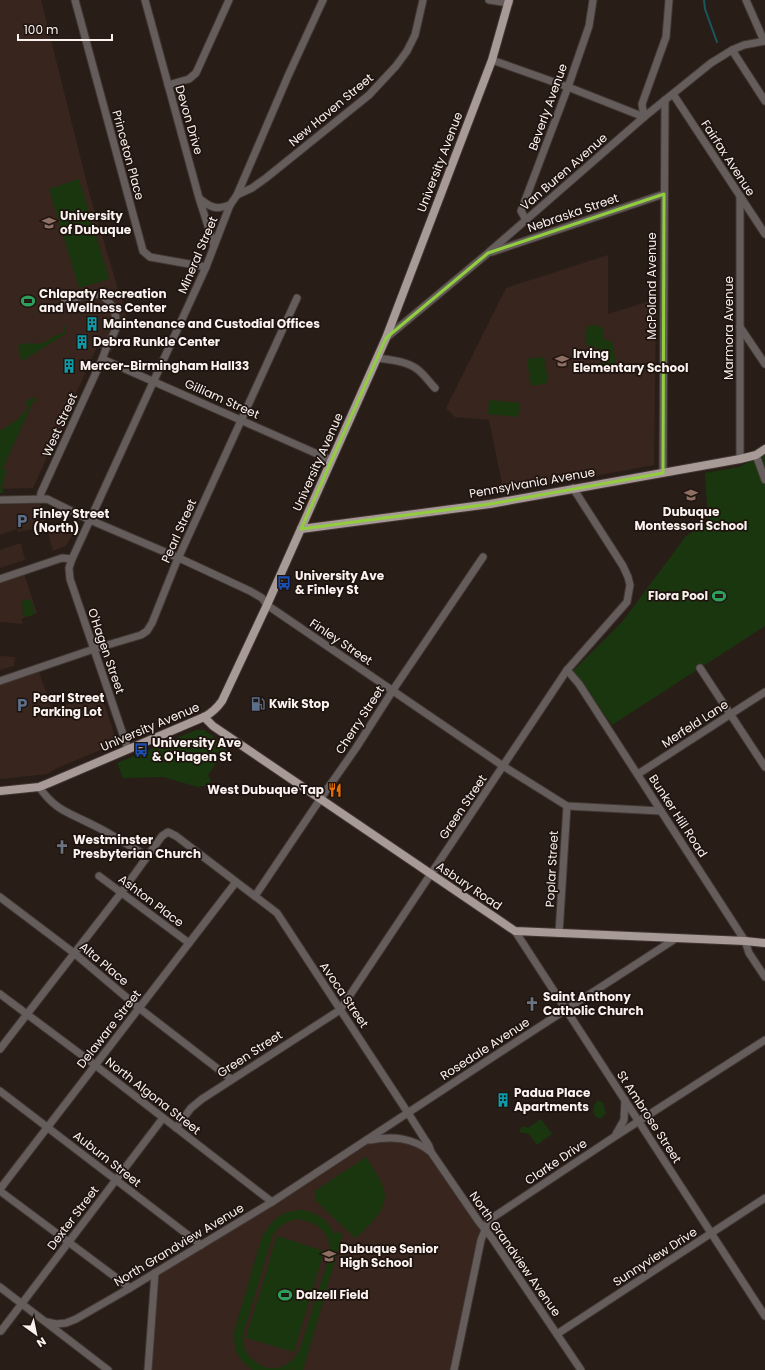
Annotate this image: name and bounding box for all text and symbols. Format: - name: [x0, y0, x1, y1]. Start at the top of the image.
- scale bar: [18, 16, 112, 42]
- text: 100 m: [24, 21, 58, 38]
- street label: Beverly Avenue: [524, 61, 571, 153]
- street label: New Haven Street: [285, 69, 377, 150]
- street label: Devon Drive: [171, 83, 207, 156]
- street label: Princeton Place: [108, 108, 149, 202]
- street label: University Avenue: [413, 109, 466, 214]
- street label: Fairfax Avenue: [697, 116, 759, 199]
- street label: Van Buren Avenue: [517, 129, 611, 214]
- street label: Nebraska Street: [525, 189, 621, 236]
- place label: University of Dubuque: [60, 207, 132, 238]
- street label: Mineral Street: [174, 214, 221, 296]
- school or university icon: University of Dubuque: [41, 215, 57, 231]
- street label: McPoland Avenue: [643, 232, 660, 340]
- street label: Marmora Avenue: [720, 276, 737, 380]
- place label: Chlapaty Recreation and Wellness Center: [39, 285, 167, 316]
- sports icon: Chlapaty Recreation and Wellness Center: [20, 293, 36, 309]
- place label: Maintenance and Custodial Offices: [103, 315, 320, 332]
- building icon: Maintenance and Custodial Offices: [84, 316, 100, 332]
- place label: Debra Runkle Center: [93, 333, 220, 350]
- building icon: Debra Runkle Center: [74, 334, 90, 350]
- place label: Irving Elementary School: [573, 345, 688, 376]
- school or university icon: Irving Elementary School: [554, 353, 570, 369]
- place label: Mercer-Birmingham Hall33: [80, 357, 249, 374]
- building icon: Mercer-Birmingham Hall33: [61, 358, 77, 374]
- street label: Gilliam Street: [182, 375, 262, 423]
- street label: West Street: [38, 390, 81, 459]
- street label: University Avenue: [288, 410, 347, 514]
- street label: Pennsylvania Avenue: [468, 463, 596, 502]
- school or university icon: Dubuque Montessori School: [683, 487, 699, 503]
- street label: Pearl Street: [157, 496, 200, 565]
- place label: Dubuque Montessori School: [635, 503, 747, 534]
- place label: Finley Street (North): [33, 505, 109, 536]
- parking icon: Finley Street (North): [14, 513, 30, 529]
- place label: University Ave & Finley St: [295, 567, 385, 598]
- bus stop icon: University Ave & Finley St: [276, 575, 292, 591]
- place label: Flora Pool: [648, 587, 708, 604]
- sports icon: Flora Pool: [711, 588, 727, 604]
- street label: O'Hagen Street: [84, 606, 129, 696]
- street label: Finley Street: [307, 614, 376, 669]
- street label: Cherry Street: [331, 682, 388, 757]
- place label: Pearl Street Parking Lot: [33, 689, 104, 720]
- place label: Kwik Stop: [269, 695, 329, 712]
- fuel station icon: Kwik Stop: [250, 696, 266, 712]
- street label: Merfeld Lane: [658, 696, 731, 751]
- parking icon: Pearl Street Parking Lot: [14, 697, 30, 713]
- street label: University Avenue: [98, 698, 202, 755]
- place label: University Ave & O'Hagen St: [152, 734, 242, 765]
- bus stop icon: University Ave & O'Hagen St: [133, 742, 149, 758]
- street label: Green Street: [435, 771, 491, 842]
- street label: Bunker Hill Road: [645, 771, 712, 860]
- place label: West Dubuque Tap: [207, 781, 324, 798]
- restaurant icon: West Dubuque Tap: [327, 782, 343, 798]
- street label: Poplar Street: [541, 830, 562, 908]
- place label: Westminster Presbyterian Church: [73, 831, 201, 862]
- church icon: Westminster Presbyterian Church: [54, 839, 70, 855]
- street label: Asbury Road: [433, 857, 505, 914]
- street label: Ashton Place: [115, 870, 187, 931]
- street label: Alta Place: [76, 938, 133, 989]
- street label: Avoca Street: [316, 958, 373, 1031]
- street label: Delaware Street: [73, 986, 145, 1071]
- place label: Saint Anthony Catholic Church: [543, 988, 644, 1019]
- church icon: Saint Anthony Catholic Church: [524, 996, 540, 1012]
- street label: Rosedale Avenue: [437, 1013, 533, 1084]
- street label: Green Street: [214, 1026, 286, 1081]
- street label: North Algona Street: [102, 1053, 205, 1138]
- street label: St Ambrose Street: [613, 1067, 686, 1166]
- place label: Padua Place Apartments: [514, 1084, 591, 1115]
- building icon: Padua Place Apartments: [495, 1092, 511, 1108]
- street label: Auburn Street: [70, 1127, 145, 1191]
- street label: Clarke Drive: [521, 1134, 590, 1189]
- street label: Dexter Street: [43, 1182, 102, 1253]
- street label: North Grandview Avenue: [466, 1188, 565, 1320]
- street label: North Grandview Avenue: [111, 1199, 247, 1290]
- street label: Sunnyview Drive: [609, 1223, 700, 1290]
- place label: Dubuque Senior High School: [340, 1240, 438, 1271]
- school or university icon: Dubuque Senior High School: [321, 1248, 337, 1264]
- place label: Dalzell Field: [296, 1286, 369, 1303]
- sports icon: Dalzell Field: [277, 1287, 293, 1303]
- north arrow: [16, 1314, 56, 1354]
- text: N: [34, 1333, 49, 1351]

